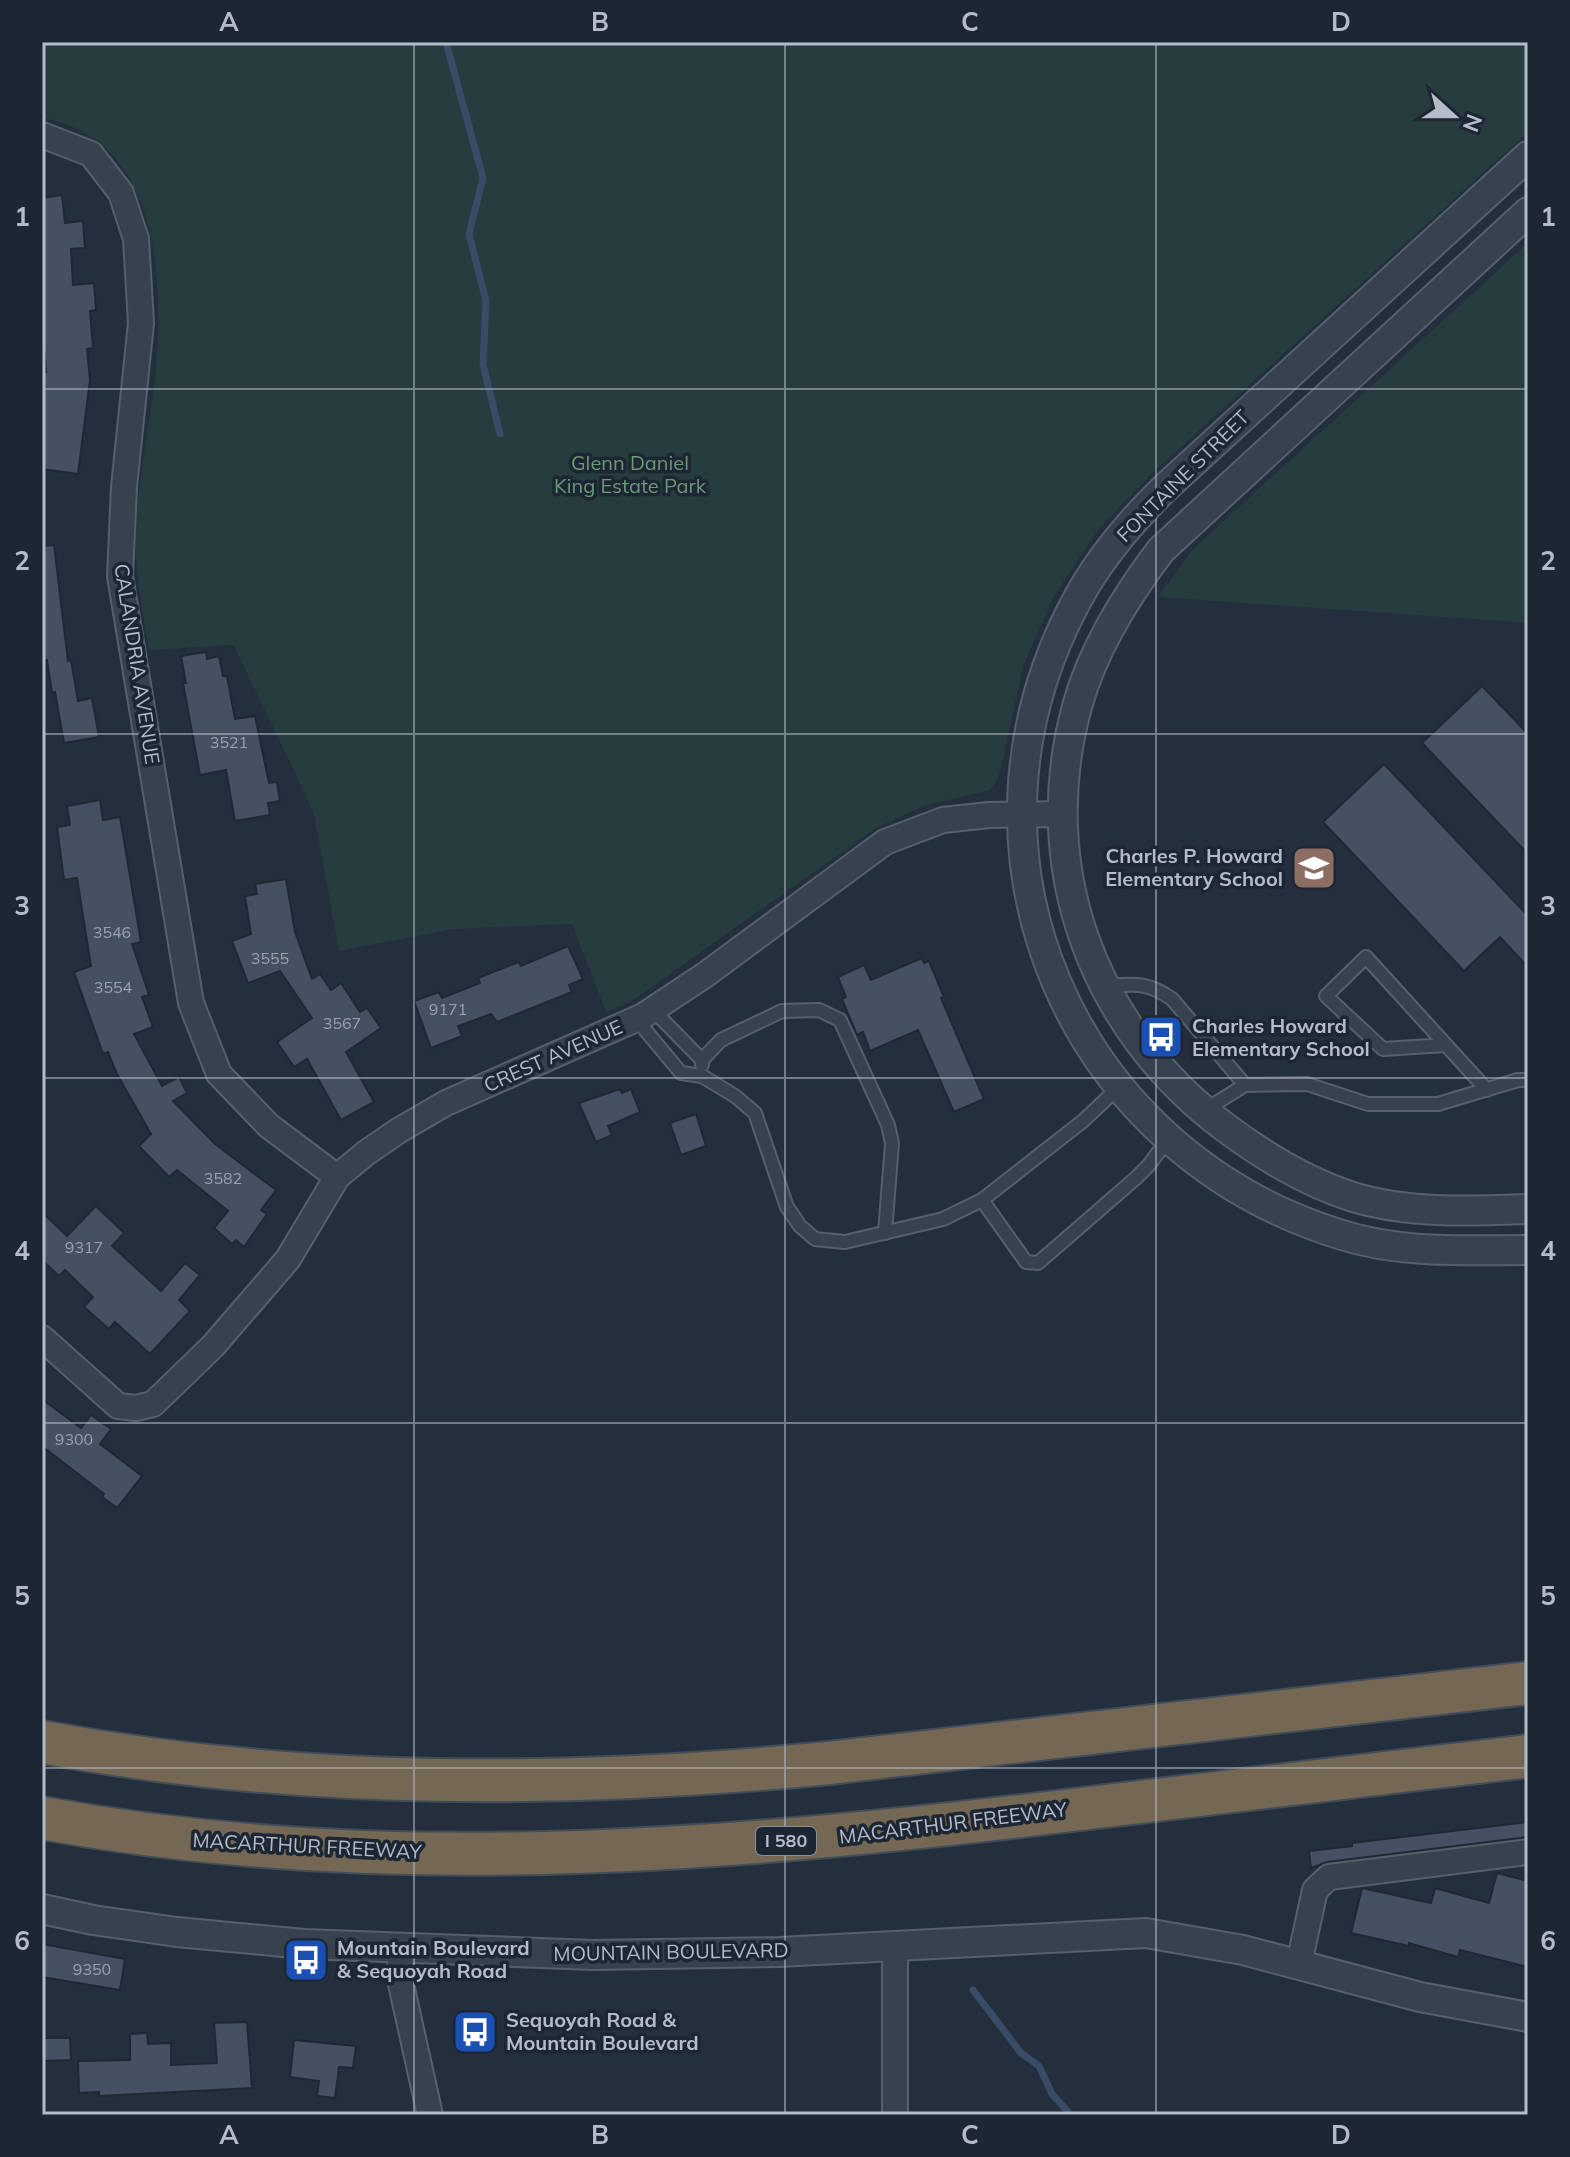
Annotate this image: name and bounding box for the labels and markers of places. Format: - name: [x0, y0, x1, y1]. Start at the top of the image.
- place label: Charles P. Howard Elementary School: [1105, 843, 1283, 891]
- school or university icon: Charles P. Howard Elementary School: [1290, 844, 1338, 892]
- bus stop icon: Charles Howard Elementary School: [1137, 1013, 1185, 1061]
- place label: Charles Howard Elementary School: [1192, 1013, 1370, 1061]
- place label: Mountain Boulevard & Sequoyah Road: [337, 1935, 530, 1983]
- bus stop icon: Mountain Boulevard & Sequoyah Road: [282, 1936, 330, 1984]
- place label: Sequoyah Road & Mountain Boulevard: [506, 2007, 699, 2055]
- bus stop icon: Sequoyah Road & Mountain Boulevard: [451, 2008, 499, 2056]

